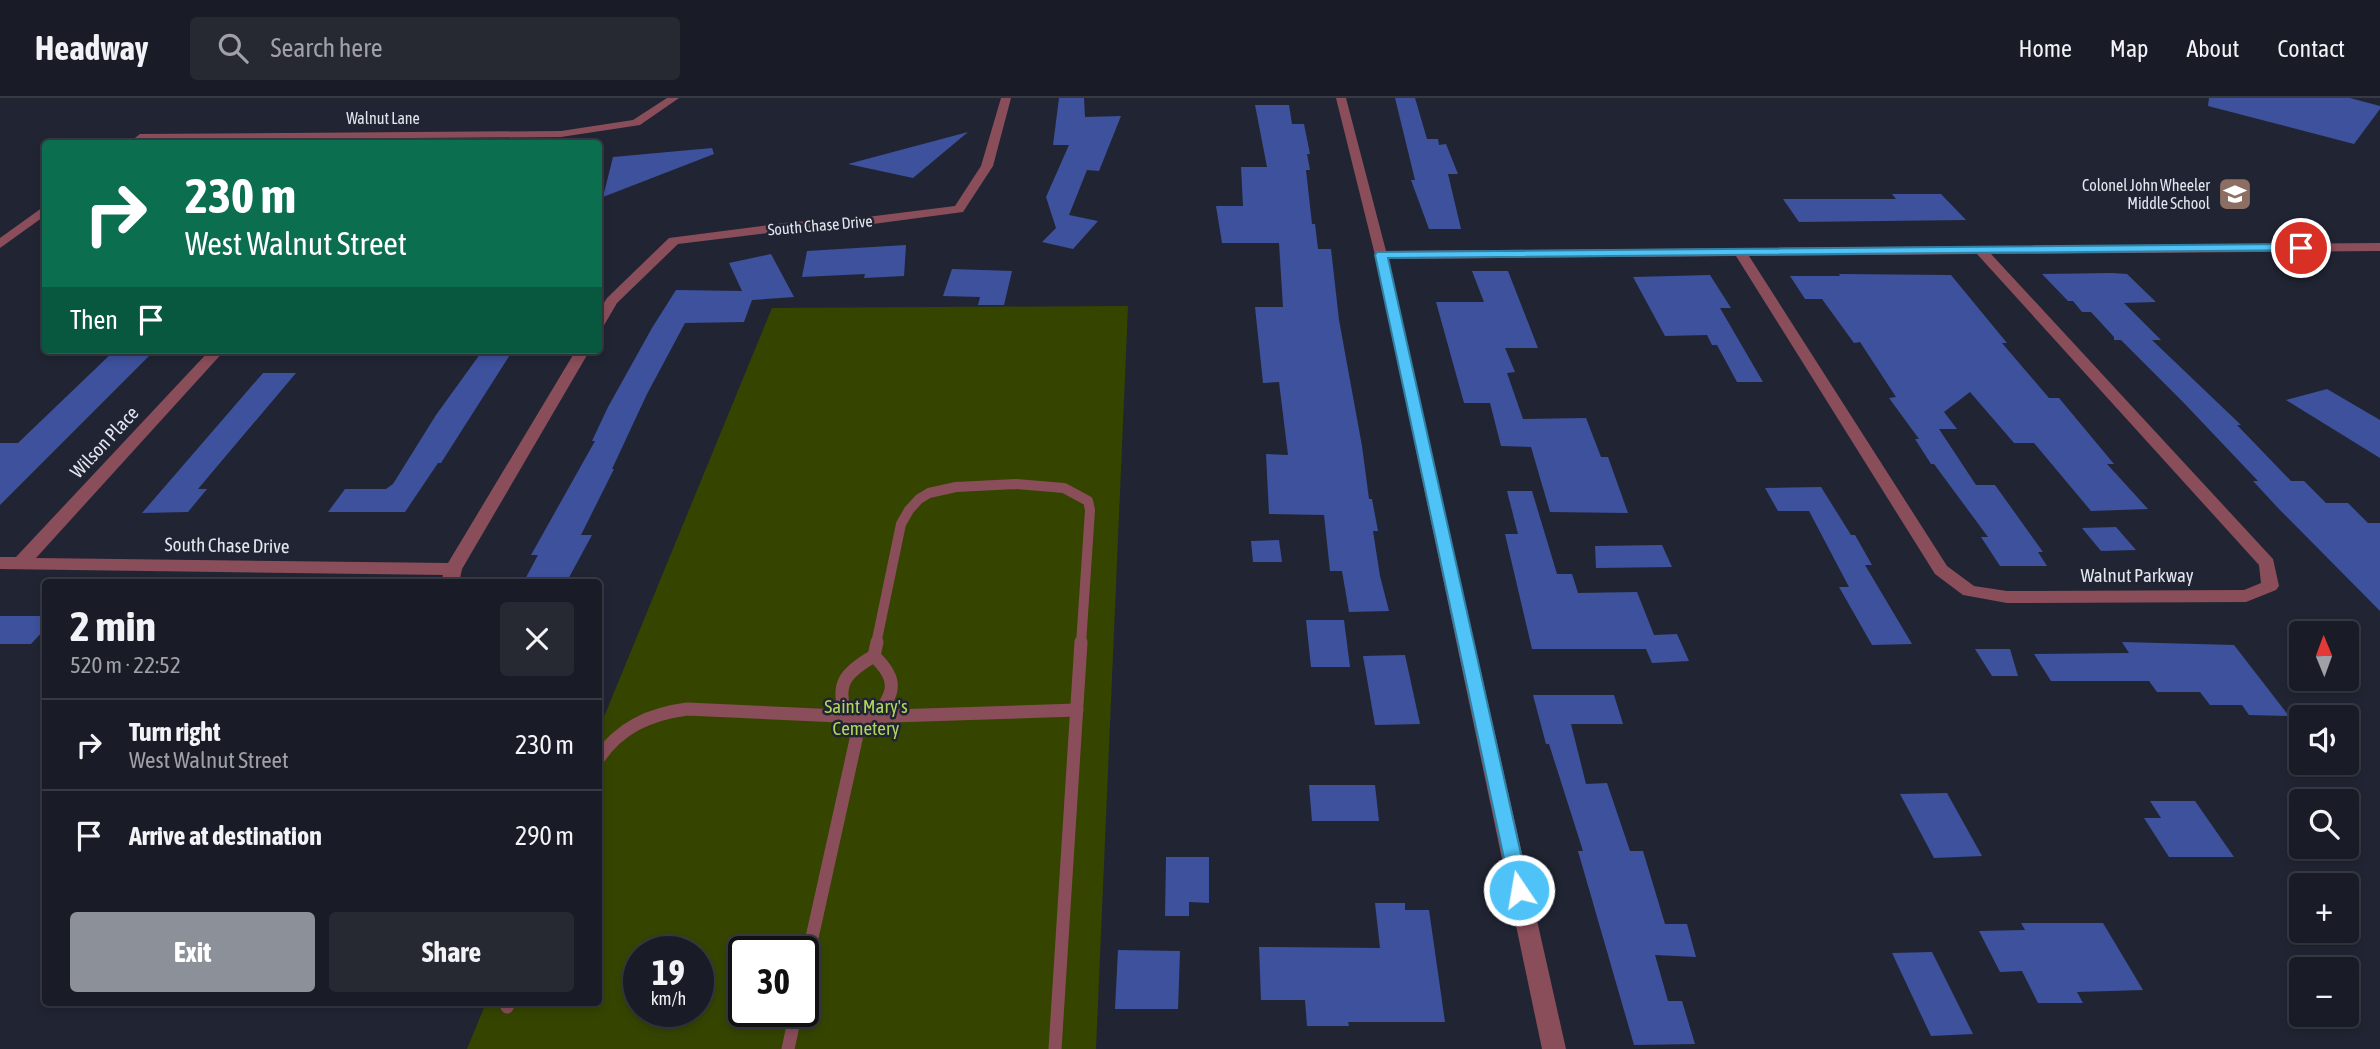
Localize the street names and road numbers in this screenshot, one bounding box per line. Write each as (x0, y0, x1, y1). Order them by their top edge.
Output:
street label: Walnut Lane (346, 109, 420, 127)
street label: South Chase Drive (767, 211, 873, 239)
street label: Wilson Place (65, 402, 143, 482)
street label: South Chase Drive (164, 533, 290, 557)
street label: Walnut Parkway (2080, 564, 2194, 586)

